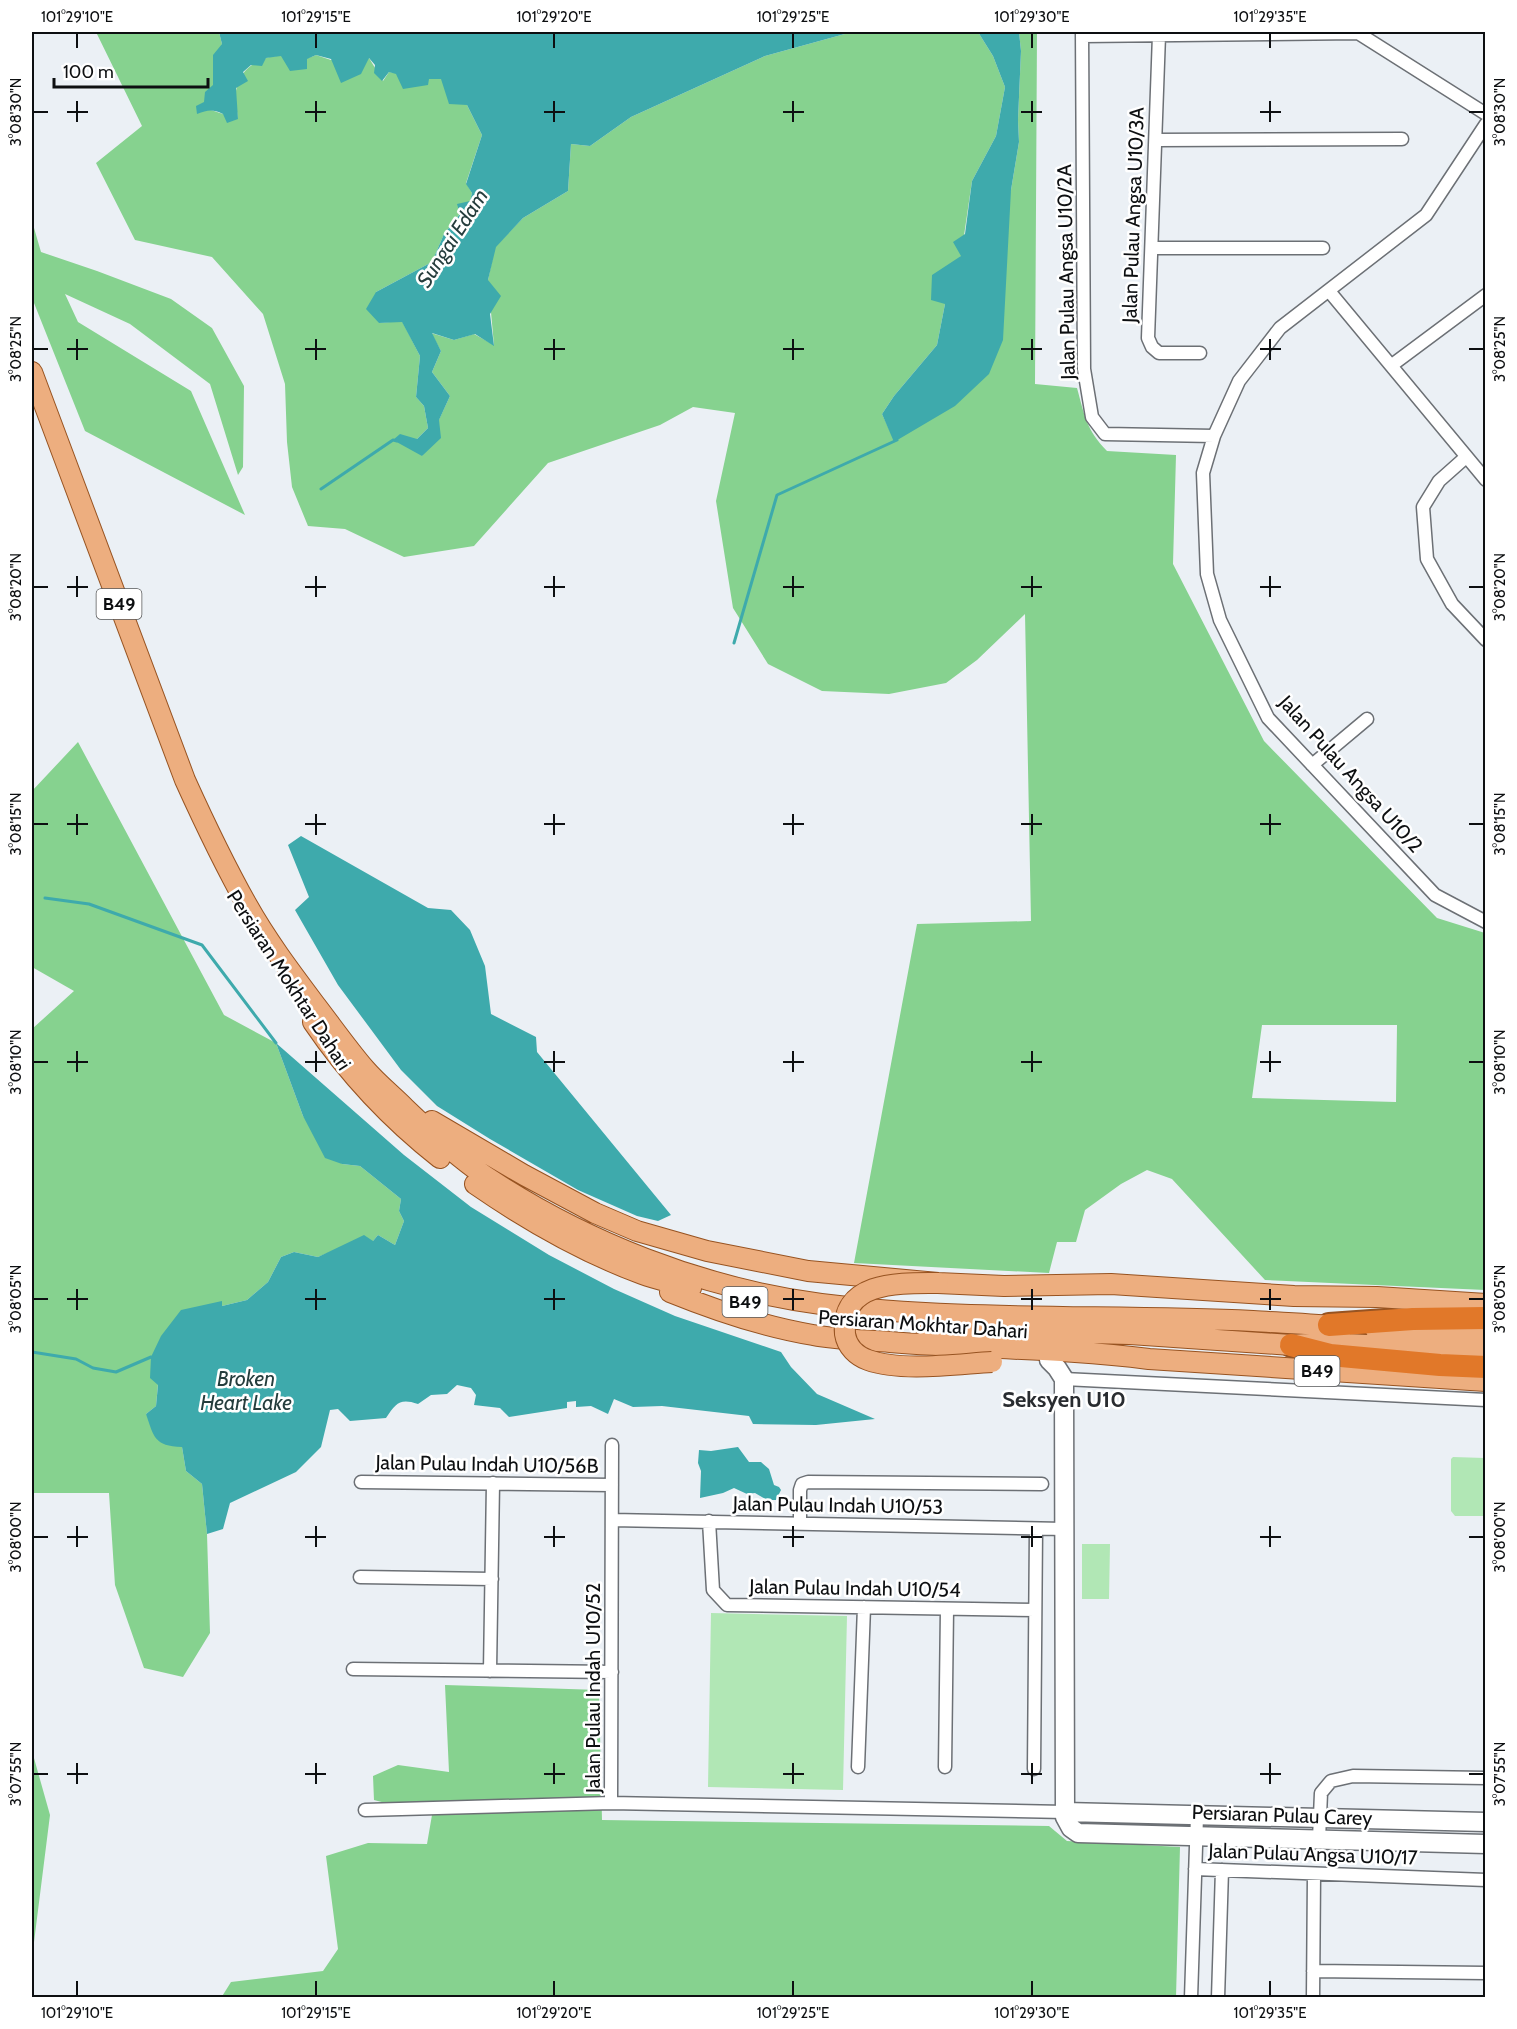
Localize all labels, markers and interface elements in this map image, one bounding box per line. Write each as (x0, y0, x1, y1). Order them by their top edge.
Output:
text: 101°29'10"E (41, 8, 113, 26)
text: 101°29'15"E (281, 8, 351, 26)
text: 101°29'20"E (516, 8, 592, 26)
text: 101°29'25"E (757, 8, 829, 26)
text: 101°29'30"E (994, 8, 1070, 26)
text: 101°29'35"E (1234, 8, 1306, 26)
scale bar (54, 51, 208, 89)
text: 100 m (63, 61, 114, 83)
text: 3°08'30"N (7, 78, 25, 146)
text: 3°08'30"N (1491, 78, 1509, 146)
street label: Jalan Pulau Angsa U10/3A (1117, 106, 1149, 324)
street label: Jalan Pulau Angsa U10/2A (1052, 163, 1080, 381)
water label: Sungai Edam (411, 184, 493, 292)
text: 3°08'25"N (7, 316, 25, 382)
text: 3°08'25"N (1491, 316, 1509, 382)
text: 3°08'20"N (7, 553, 25, 621)
text: 3°08'20"N (1491, 553, 1509, 621)
road number: B49 (96, 589, 142, 619)
street label: Jalan Pulau Angsa U10/2 (1273, 690, 1428, 857)
text: 3°08'15"N (7, 792, 25, 856)
text: 3°08'15"N (1491, 792, 1509, 856)
street label: Persiaran Mokhtar Dahari (222, 885, 356, 1075)
text: 3°08'10"N (7, 1029, 25, 1095)
text: 3°08'10"N (1491, 1029, 1509, 1095)
text: 3°08'05"N (7, 1265, 25, 1333)
text: 3°08'05"N (1491, 1265, 1509, 1333)
road number: B49 (722, 1287, 768, 1317)
street label: Persiaran Mokhtar Dahari (817, 1305, 1029, 1343)
road number: B49 (1294, 1356, 1340, 1386)
water label: Broken Heart Lake (200, 1366, 292, 1415)
district label: Seksyen U10 (1002, 1386, 1126, 1413)
street label: Jalan Pulau Indah U10/56B (374, 1450, 599, 1478)
street label: Jalan Pulau Indah U10/53 (732, 1491, 943, 1519)
text: 3°08'00"N (7, 1502, 25, 1572)
text: 3°08'00"N (1491, 1502, 1509, 1572)
street label: Jalan Pulau Indah U10/54 (748, 1574, 961, 1602)
street label: Jalan Pulau Indah U10/52 (581, 1583, 605, 1794)
text: 3°07'55"N (7, 1742, 25, 1806)
text: 3°07'55"N (1491, 1742, 1509, 1806)
street label: Persiaran Pulau Carey (1191, 1800, 1373, 1830)
street label: Jalan Pulau Angsa U10/17 (1207, 1838, 1418, 1870)
text: 101°29'10"E (41, 2004, 113, 2022)
text: 101°29'15"E (281, 2004, 351, 2022)
text: 101°29'20"E (516, 2004, 592, 2022)
text: 101°29'25"E (757, 2004, 829, 2022)
text: 101°29'30"E (994, 2004, 1070, 2022)
text: 101°29'35"E (1234, 2004, 1306, 2022)

